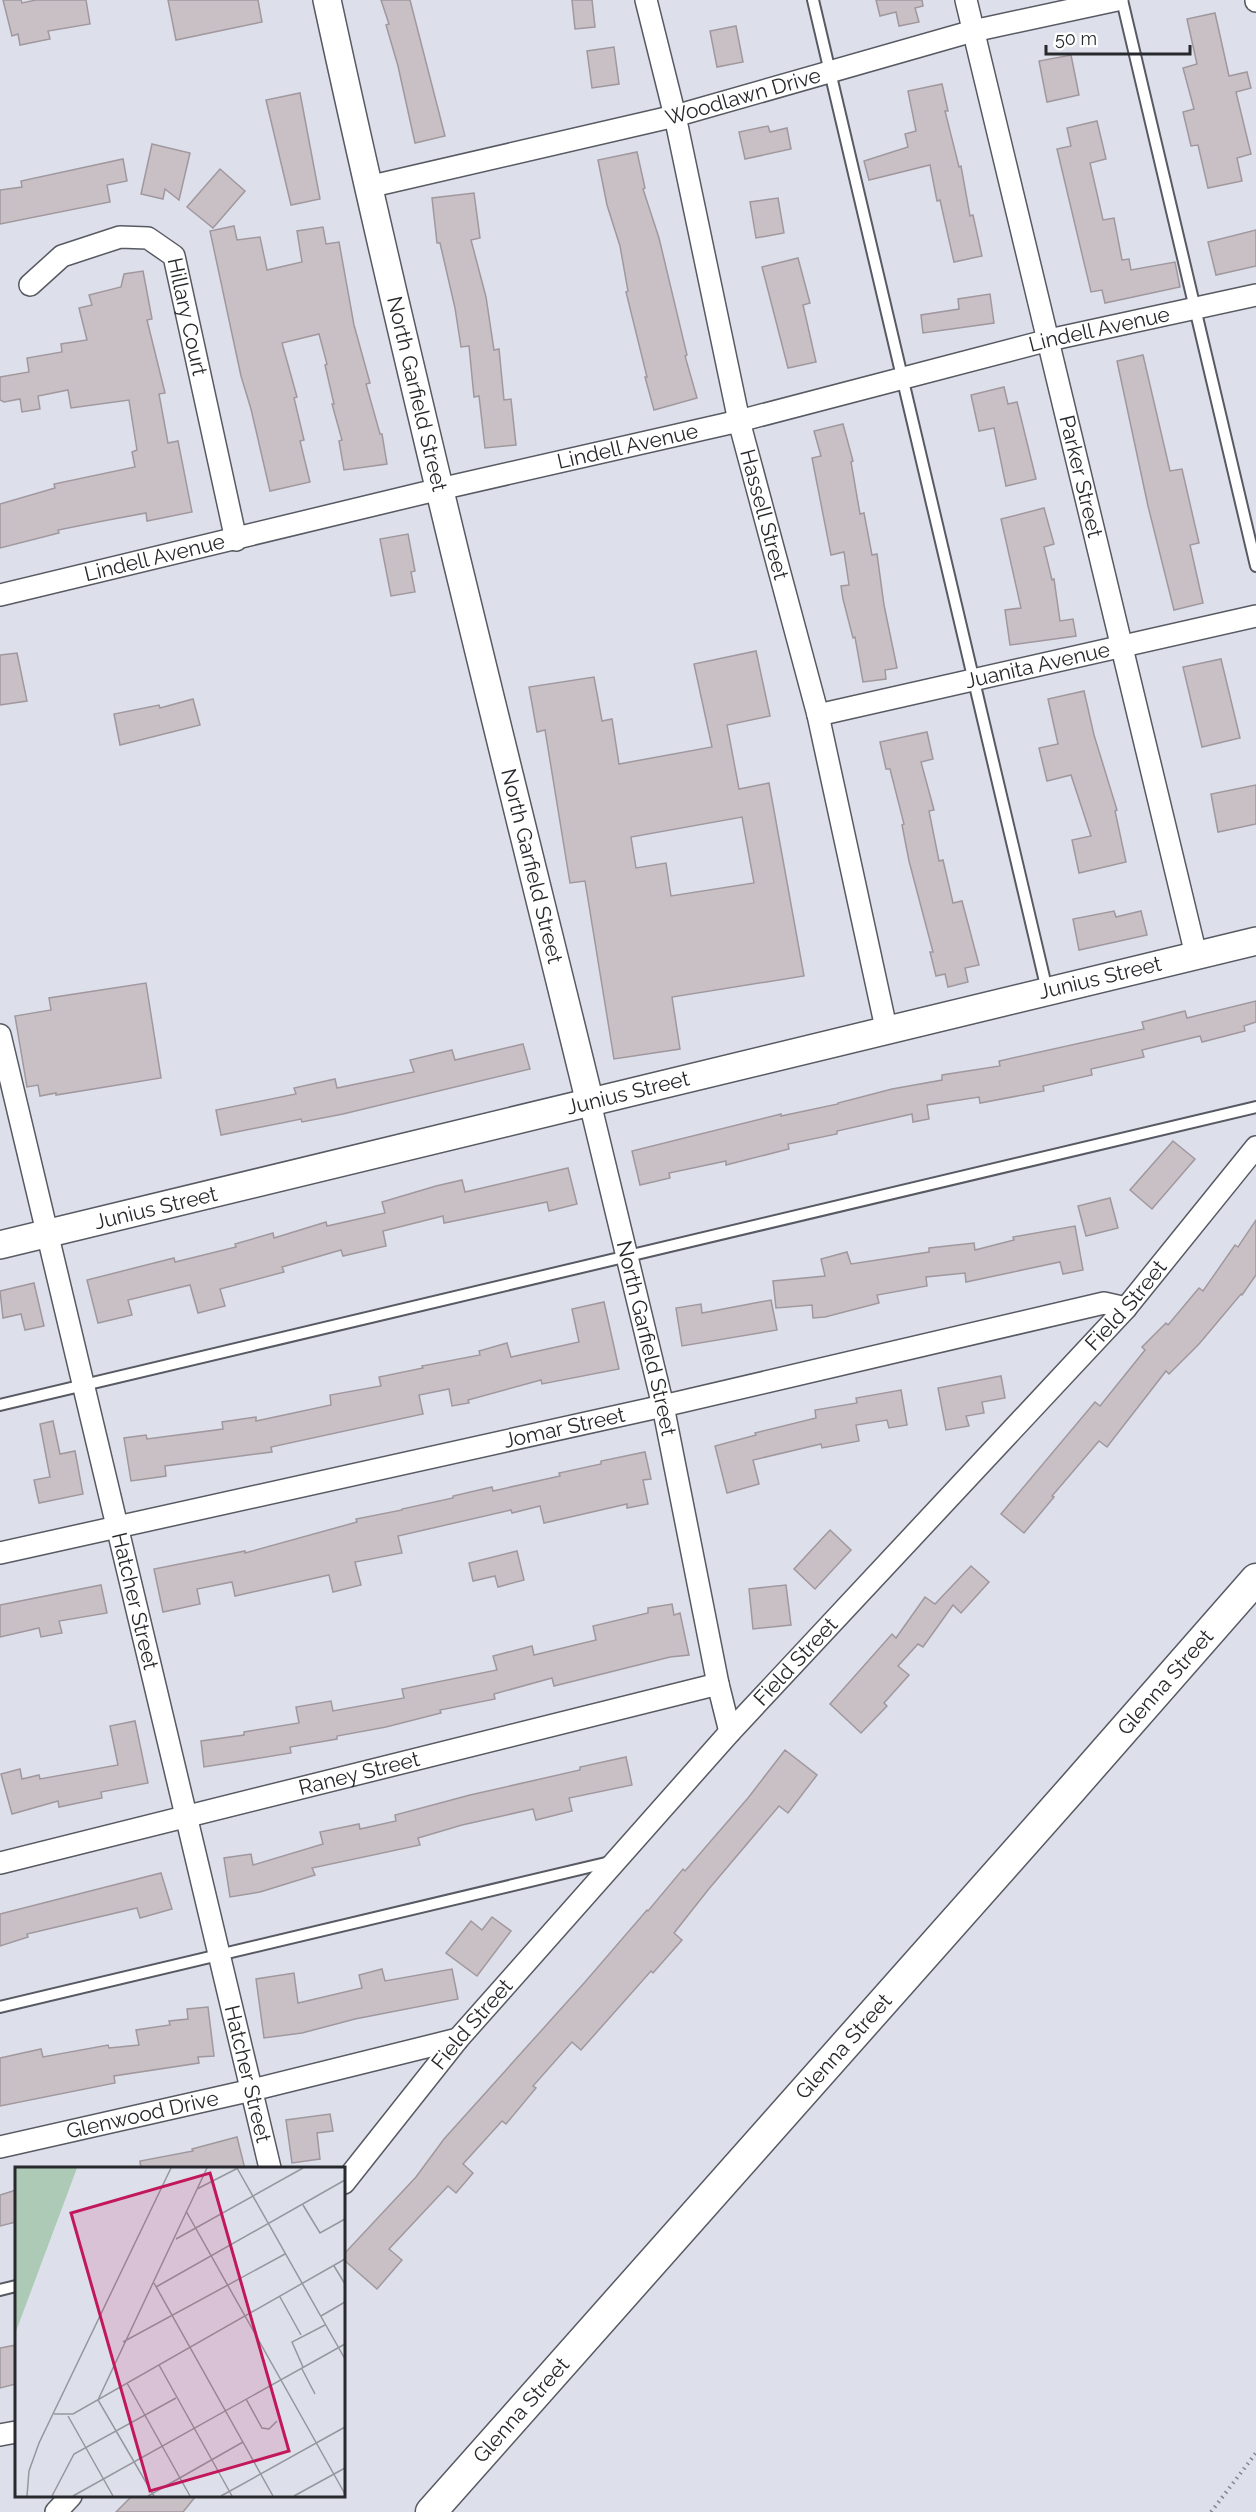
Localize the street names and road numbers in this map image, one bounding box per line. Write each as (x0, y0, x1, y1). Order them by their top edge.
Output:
street label: Woodlawn Drive (663, 62, 824, 130)
street label: Hillary Court (163, 255, 213, 378)
street label: North Garfield Street (382, 294, 453, 494)
street label: Lindell Avenue (1026, 301, 1172, 357)
street label: Parker Street (1054, 412, 1108, 540)
street label: Lindell Avenue (555, 418, 700, 474)
street label: Hassell Street (735, 446, 794, 582)
street label: Lindell Avenue (82, 528, 227, 586)
street label: Juanita Avenue (963, 636, 1112, 693)
street label: North Garfield Street (496, 766, 568, 966)
street label: Junius Street (1036, 951, 1164, 1004)
street label: Junius Street (564, 1065, 692, 1120)
street label: Junius Street (92, 1181, 220, 1234)
street label: North Garfield Street (612, 1238, 682, 1438)
street label: Field Street (1080, 1255, 1172, 1356)
street label: Jomar Street (501, 1402, 627, 1453)
street label: Hatcher Street (107, 1530, 164, 1672)
street label: Field Street (748, 1612, 843, 1711)
street label: Glenna Street (1112, 1624, 1218, 1740)
street label: Raney Street (296, 1746, 422, 1800)
street label: Field Street (426, 1973, 518, 2074)
street label: Glenna Street (790, 1988, 897, 2104)
street label: Hatcher Street (220, 2003, 276, 2145)
street label: Glenwood Drive (64, 2085, 221, 2144)
street label: Glenna Street (467, 2352, 574, 2468)

